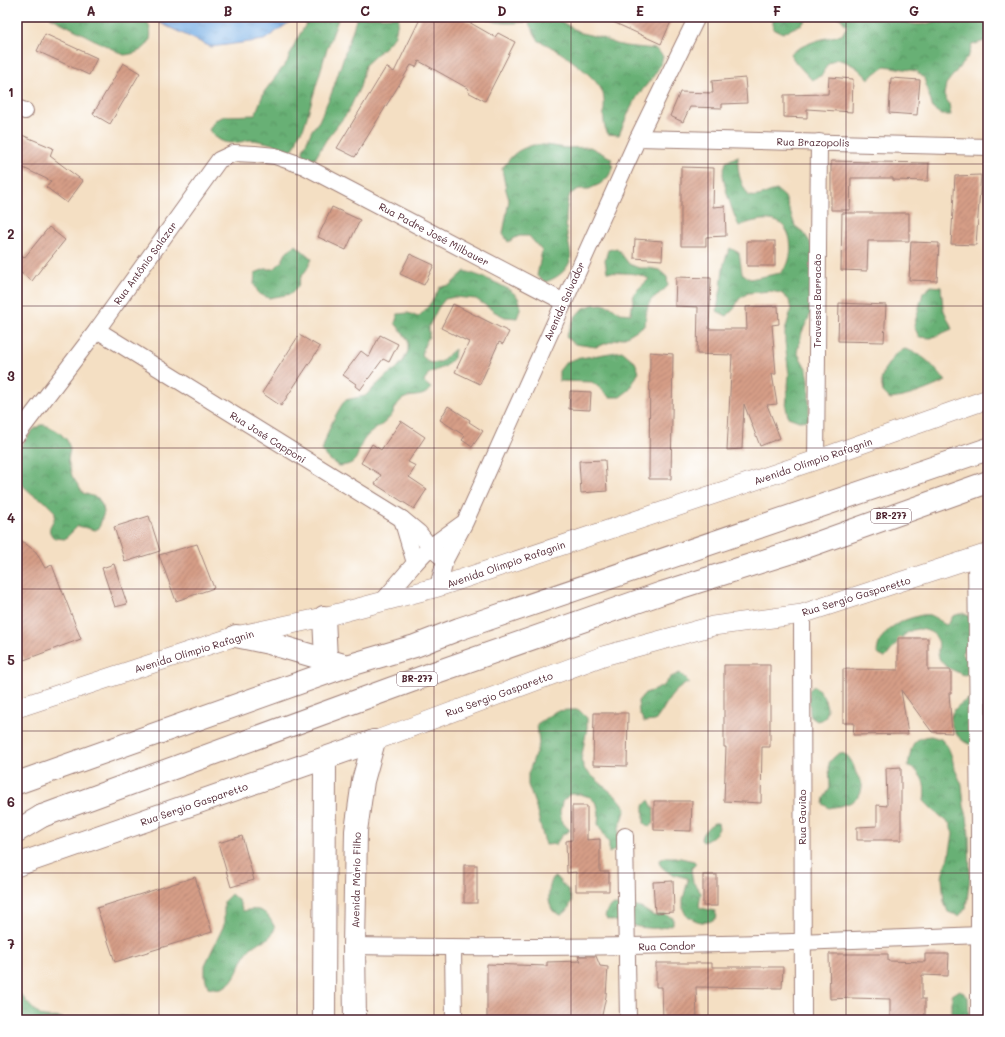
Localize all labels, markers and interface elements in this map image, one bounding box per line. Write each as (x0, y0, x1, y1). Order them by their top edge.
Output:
text: A (86, 2, 96, 19)
text: B (224, 2, 233, 19)
text: C (360, 2, 370, 19)
text: D (497, 2, 507, 19)
text: E (636, 2, 644, 19)
text: F (773, 2, 781, 19)
text: G (909, 2, 919, 19)
text: 1 (8, 83, 14, 100)
street label: Rua Brazopolis (776, 134, 850, 150)
street label: Rua Padre José Milbauer (376, 199, 492, 269)
street label: Rua Antônio Salazar (110, 219, 180, 307)
text: 2 (7, 225, 15, 242)
street label: Travessa Barracão (810, 254, 824, 348)
street label: Avenida Salvador (540, 259, 588, 343)
text: 3 (7, 367, 15, 384)
street label: Rua José Capponi (227, 408, 309, 466)
street label: Avenida Olímpio Rafagnin (752, 434, 874, 488)
text: 4 (7, 509, 15, 526)
road number: BR-277 (871, 509, 911, 523)
street label: Avenida Olímpio Rafagnin (445, 537, 567, 591)
street label: Rua Sergio Gasparetto (800, 573, 912, 619)
street label: Avenida Olímpio Rafagnin (132, 626, 256, 676)
text: 5 (7, 651, 15, 668)
street label: Rua Sergio Gasparetto (444, 668, 555, 720)
road number: BR-277 (397, 672, 437, 686)
street label: Rua Sergio Gasparetto (138, 779, 250, 829)
street label: Rua Gavião (795, 789, 809, 845)
text: 6 (7, 793, 15, 810)
street label: Avenida Mário Filho (348, 832, 364, 928)
text: 7 (7, 935, 15, 952)
street label: Rua Condor (638, 939, 696, 953)

